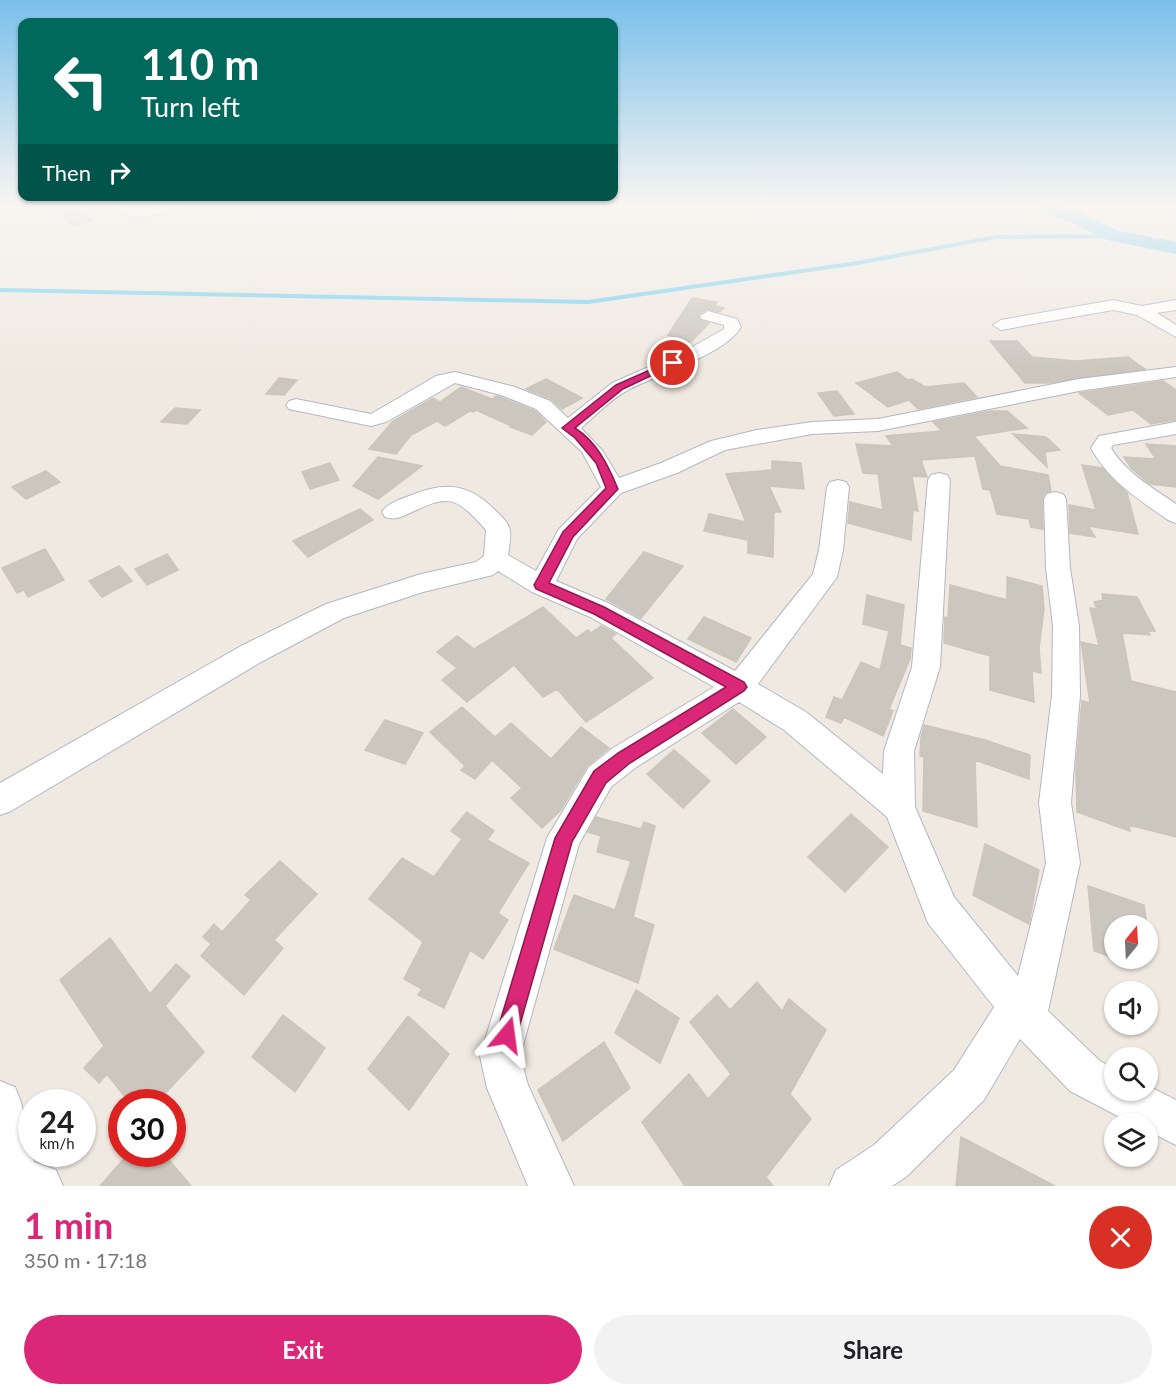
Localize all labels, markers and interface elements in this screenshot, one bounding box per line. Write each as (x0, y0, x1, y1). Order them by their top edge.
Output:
text: 110 m (141, 39, 259, 89)
icon: left (42, 42, 120, 120)
text: Turn left (141, 90, 240, 123)
icon: right (103, 156, 136, 189)
text: Then (42, 159, 91, 186)
pin (647, 337, 698, 388)
icon: arrive (656, 346, 689, 379)
north arrow (1104, 915, 1158, 969)
map controls (1104, 915, 1158, 1167)
button: sound (1104, 981, 1158, 1035)
position arrow (475, 1003, 539, 1067)
button: search (1104, 1047, 1158, 1101)
speed limit sign: 30 (108, 1089, 186, 1167)
text: 24 (40, 1103, 74, 1139)
button: layers (1104, 1113, 1158, 1167)
text: km/h (39, 1134, 75, 1152)
text: 1 min (24, 1203, 113, 1247)
button: close (1089, 1206, 1152, 1269)
text: 350 m · 17:18 (24, 1248, 147, 1272)
button: Exit (24, 1315, 582, 1384)
button: Share (594, 1315, 1152, 1384)

